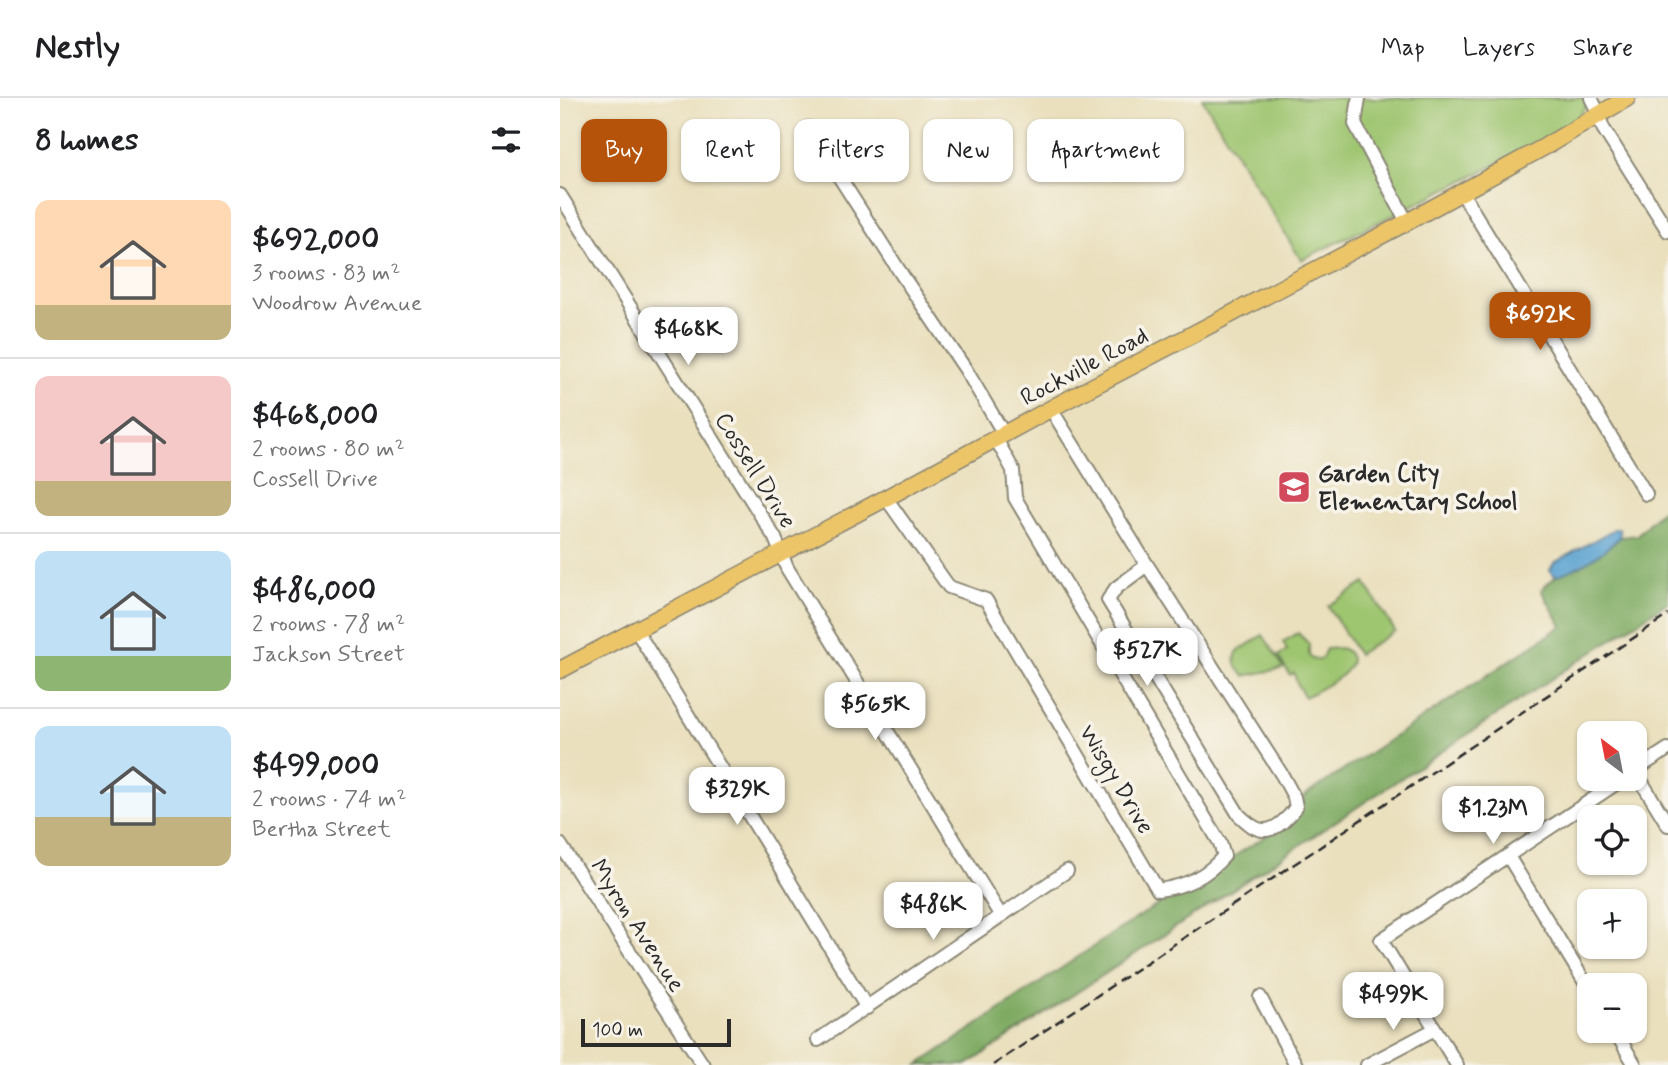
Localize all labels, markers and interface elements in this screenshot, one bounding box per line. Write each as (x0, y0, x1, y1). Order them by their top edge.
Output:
text: Nestly (35, 26, 120, 70)
text: Map (1381, 33, 1425, 64)
text: Layers (1463, 33, 1535, 64)
text: Share (1573, 33, 1633, 64)
chip: Buy (581, 119, 667, 182)
chip: Rent (681, 119, 780, 182)
chip: Filters (794, 119, 909, 182)
chip: New (923, 119, 1013, 182)
chip: Apartment (1027, 119, 1184, 182)
text: 8 homes (35, 121, 138, 160)
icon: filters (487, 121, 525, 159)
text: $692,000 (252, 220, 379, 259)
icon: home (91, 228, 175, 312)
text: 3 rooms · 83 m² (252, 259, 400, 289)
text: Woodrow Avenue (252, 289, 422, 319)
pin: $692K (1491, 292, 1589, 352)
text: $692K (1506, 300, 1574, 330)
pin: $468K (639, 308, 737, 367)
text: $468K (654, 315, 722, 345)
street label: Rockville Road (1015, 321, 1154, 414)
text: $468,000 (252, 396, 378, 435)
icon: home (91, 404, 175, 488)
street label: Cossell Drive (707, 407, 803, 535)
text: 2 rooms · 80 m² (252, 435, 405, 465)
place label: Garden City Elementary School (1318, 459, 1518, 518)
text: Cossell Drive (252, 465, 378, 495)
school or university icon: Garden City Elementary School (1275, 468, 1313, 506)
text: $486,000 (252, 571, 376, 610)
icon: home (91, 579, 175, 663)
text: 2 rooms · 78 m² (252, 610, 405, 640)
pin: $527K (1098, 628, 1196, 688)
text: $527K (1113, 636, 1181, 666)
text: Jackson Street (252, 640, 405, 670)
pin: $565K (826, 682, 924, 742)
text: $565K (840, 690, 910, 720)
street label: Wisgy Drive (1069, 719, 1160, 841)
north arrow (1577, 721, 1647, 791)
map controls (1577, 721, 1647, 1043)
text: $499,000 (252, 746, 379, 785)
icon: home (91, 754, 175, 838)
pin: $329K (688, 768, 786, 827)
text: $329K (705, 775, 769, 805)
text: 2 rooms · 74 m² (252, 785, 407, 815)
pin: $1.23M (1436, 786, 1550, 846)
text: $1.23M (1458, 794, 1528, 824)
button: locate (1577, 805, 1647, 875)
text: Bertha Street (252, 815, 391, 845)
street label: Myron Avenue (582, 853, 691, 998)
pin: $486K (884, 882, 982, 942)
button: + (1577, 889, 1647, 959)
text: $486K (900, 890, 966, 920)
pin: $499K (1344, 972, 1442, 1032)
button: − (1577, 973, 1647, 1043)
text: $499K (1359, 980, 1427, 1010)
scale bar (581, 1016, 732, 1048)
text: 100 m (592, 1018, 643, 1043)

